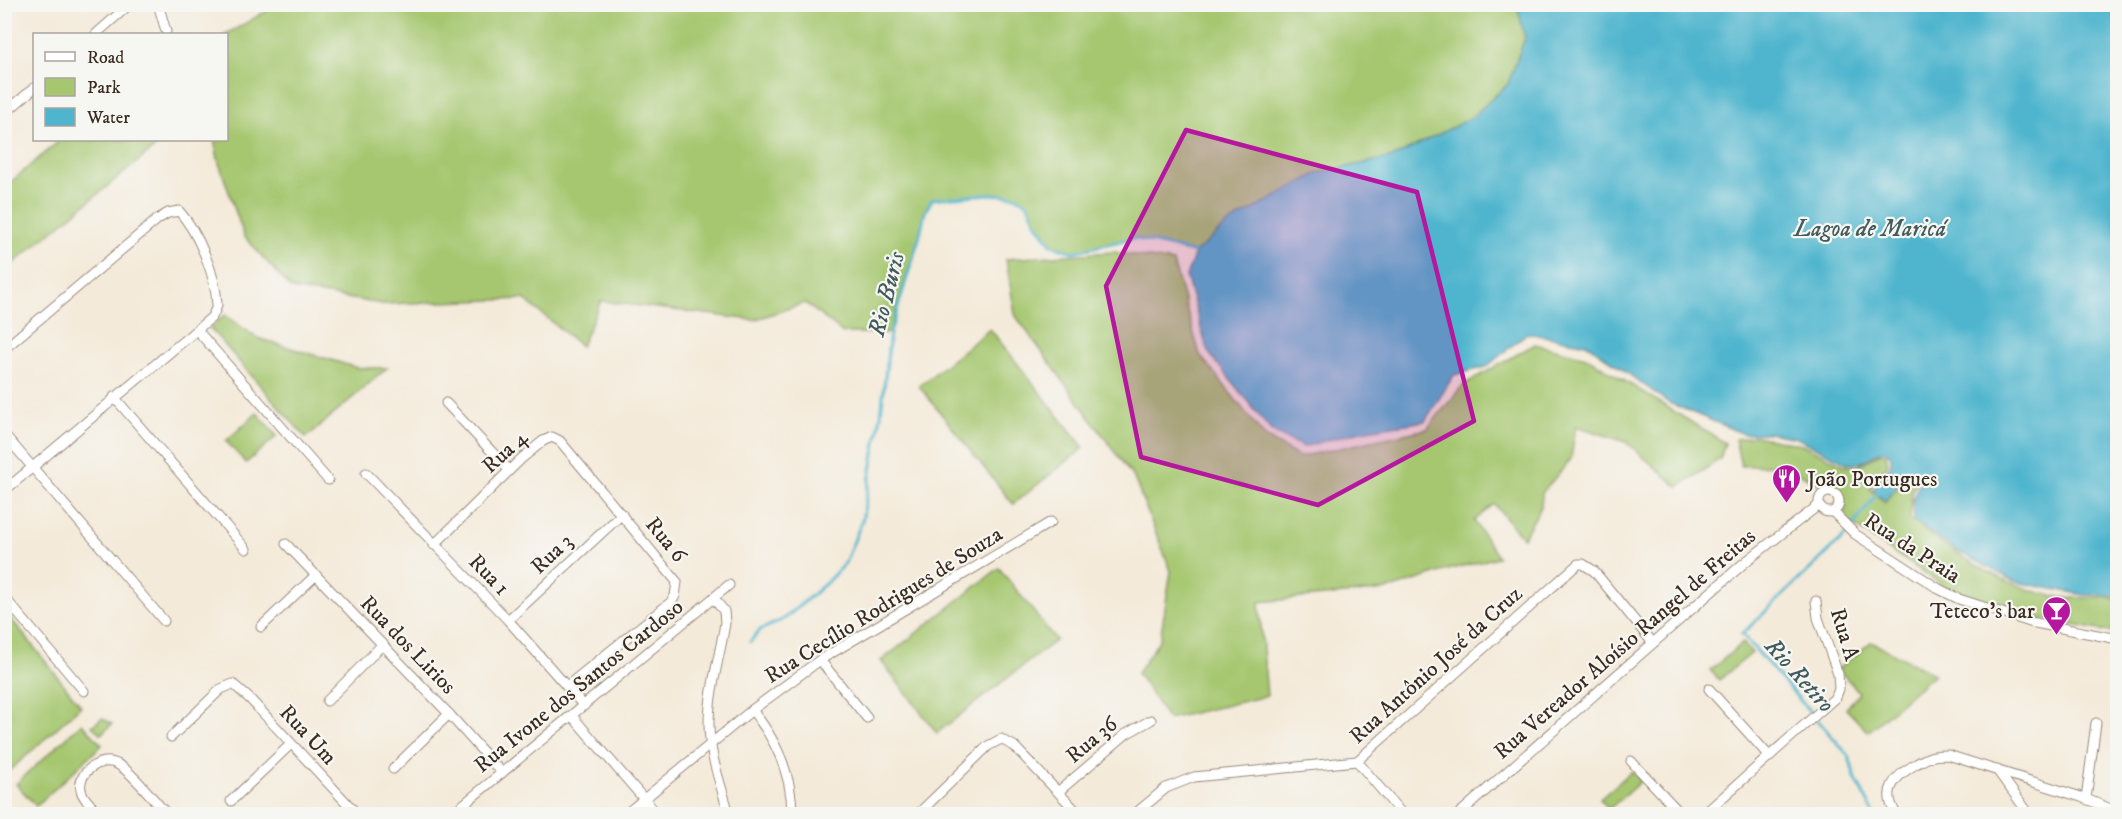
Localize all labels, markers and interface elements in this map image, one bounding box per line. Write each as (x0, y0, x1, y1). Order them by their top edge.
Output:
legend (33, 33, 228, 141)
text: Road (87, 47, 124, 69)
text: Park (87, 77, 121, 99)
text: Water (86, 107, 130, 129)
water label: Lagoa de Maricá (1792, 214, 1949, 244)
water label: Rio Buris (862, 248, 912, 341)
street label: Rua 4 (477, 424, 534, 480)
restaurant icon: João Portugues (1770, 462, 1802, 504)
place label: João Portugues (1805, 466, 1937, 493)
street label: Rua da Praia (1859, 507, 1966, 590)
street label: Rua 6 (639, 512, 693, 569)
street label: Rua Cecílio Rodrigues de Souza (760, 521, 1008, 690)
street label: Rua Vereador Aloísio Rangel de Freitas (1489, 523, 1761, 765)
street label: Rua 3 (525, 528, 579, 580)
street label: Rua 1 (463, 549, 515, 601)
street label: Rua Antônio José da Cruz (1344, 580, 1528, 750)
street label: Rua dos Lirios (354, 590, 462, 700)
street label: Rua Ivone dos Santos Cardoso (469, 594, 689, 779)
bar icon: Teteco's bar (2040, 594, 2072, 636)
place label: Teteco's bar (1930, 598, 2036, 625)
street label: Rua A (1824, 605, 1866, 665)
water label: Rio Retiro (1757, 631, 1841, 719)
street label: Rua Um (273, 699, 342, 771)
street label: Rua 36 (1061, 710, 1124, 769)

